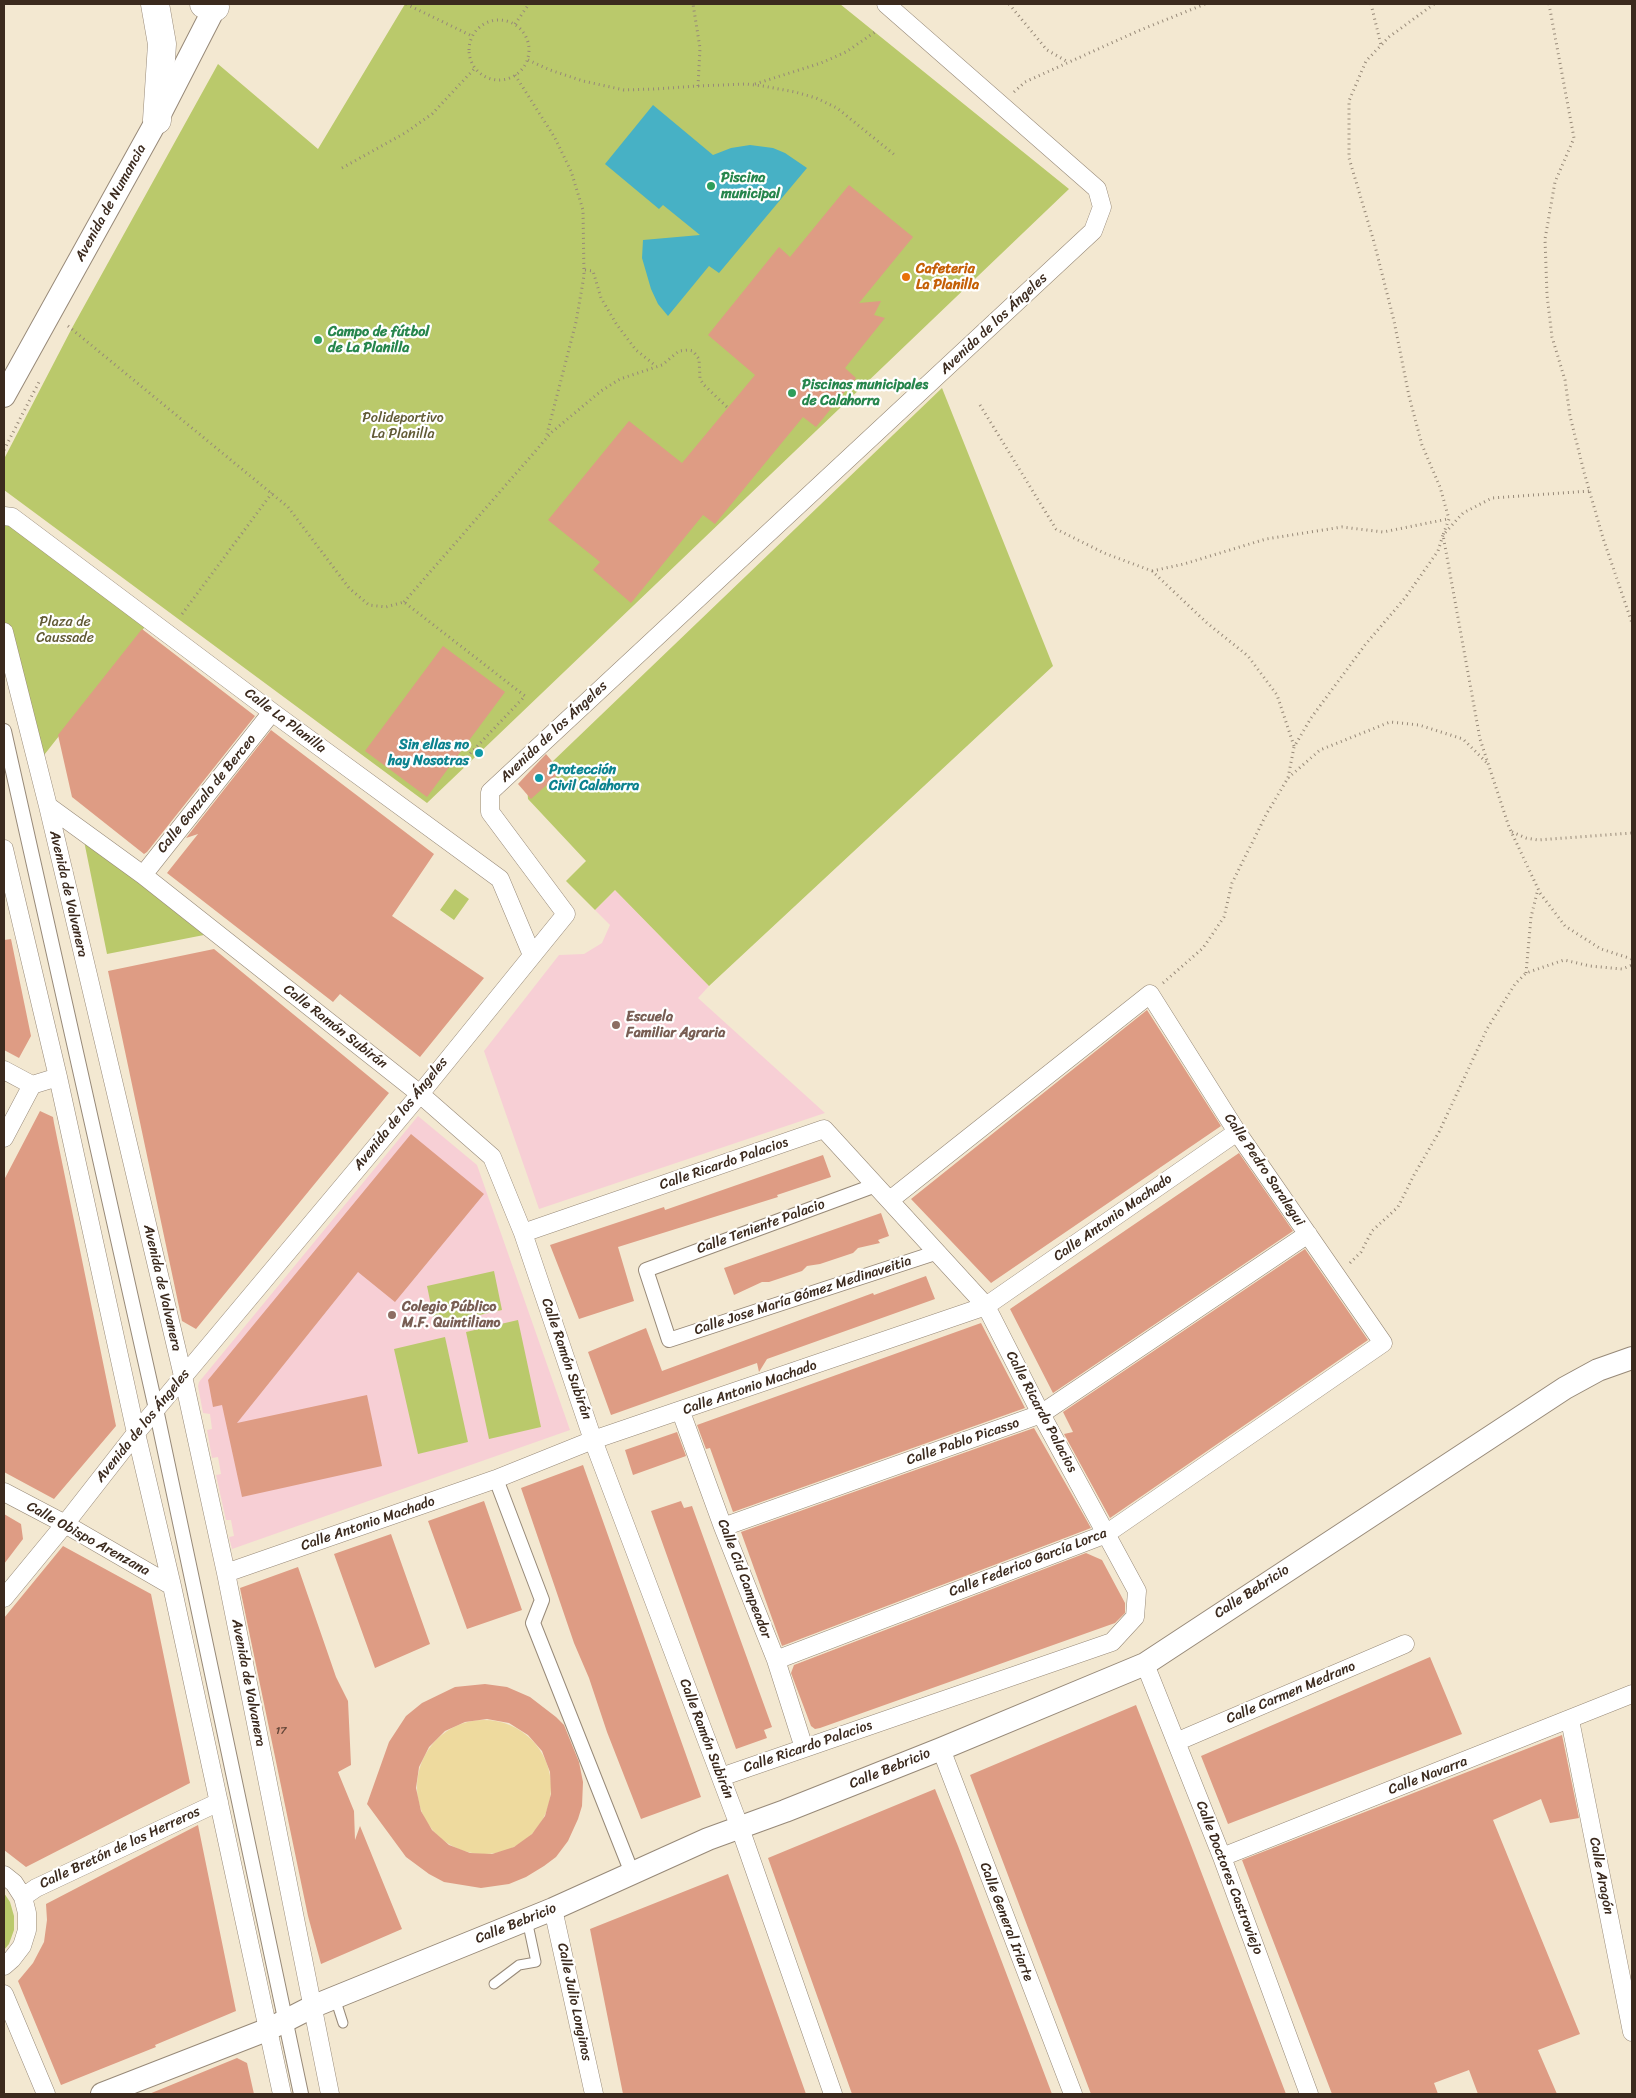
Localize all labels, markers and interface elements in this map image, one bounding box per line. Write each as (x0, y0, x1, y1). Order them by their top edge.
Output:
street label: Avenida de Numancia (72, 142, 150, 264)
place label: Piscina municipal (721, 170, 780, 202)
marker: Piscina municipal (705, 180, 717, 192)
place label: Cafeteria La Planilla (916, 261, 979, 294)
street label: Avenida de los Ángeles (937, 270, 1051, 378)
marker: Cafeteria La Planilla (900, 271, 912, 283)
place label: Campo de fútbol de La Planilla (328, 324, 429, 357)
marker: Campo de fútbol de La Planilla (312, 334, 324, 346)
place label: Piscinas municipales de Calahorra (802, 377, 928, 410)
marker: Piscinas municipales de Calahorra (786, 387, 798, 399)
park label: Polideportivo La Planilla (362, 410, 444, 442)
park label: Plaza de Caussade (36, 614, 94, 646)
street label: Avenida de los Ángeles (497, 678, 611, 786)
street label: Calle La Planilla (241, 685, 329, 757)
street label: Calle Gonzalo de Berceo (154, 731, 260, 857)
place label: Sin ellas no hay Nosotras (388, 737, 469, 770)
marker: Sin ellas no hay Nosotras (473, 747, 485, 759)
place label: Protección Civil Calahorra (549, 762, 639, 794)
marker: Protección Civil Calahorra (533, 772, 545, 784)
street label: Avenida de Valvanera (45, 829, 91, 959)
street label: Calle Ramón Subirán (280, 981, 390, 1073)
place label: Escuela Familiar Agraria (626, 1009, 725, 1042)
marker: Escuela Familiar Agraria (610, 1019, 622, 1031)
street label: Avenida de los Ángeles (350, 1054, 452, 1174)
street label: Calle Pedro Saralegui (1220, 1111, 1308, 1229)
street label: Calle Ricardo Palacios (657, 1134, 791, 1194)
street label: Calle Antonio Machado (1051, 1171, 1175, 1265)
street label: Calle Teniente Palacio (695, 1196, 827, 1258)
street label: Avenida de Valvanera (139, 1223, 185, 1353)
street label: Calle Jose María Gómez Medinaveitia (692, 1253, 914, 1339)
street label: Calle Ramón Subirán (537, 1296, 595, 1422)
place label: Colegio Público M.F. Quintiliano (402, 1299, 500, 1331)
marker: Colegio Público M.F. Quintiliano (386, 1309, 398, 1321)
street label: Calle Ricardo Palacios (1002, 1349, 1080, 1475)
street label: Calle Antonio Machado (681, 1357, 819, 1419)
street label: Avenida de los Ángeles (92, 1366, 194, 1486)
street label: Calle Pablo Picasso (904, 1415, 1022, 1469)
street label: Calle Antonio Machado (299, 1493, 437, 1555)
street label: Calle Obispo Arenzana (24, 1498, 152, 1580)
street label: Calle Cid Campeador (713, 1517, 775, 1641)
street label: Calle Federico García Lorca (947, 1525, 1109, 1601)
street label: Calle Bebricio (1211, 1562, 1293, 1622)
street label: Avenida de Valvanera (227, 1618, 269, 1748)
street label: Calle Carmen Medrano (1224, 1658, 1358, 1728)
street label: Calle Ramón Subirán (675, 1677, 737, 1801)
street label: Calle Ricardo Palacios (741, 1717, 875, 1777)
house number: 17 (276, 1724, 286, 1738)
street label: Calle Bebricio (847, 1745, 933, 1793)
street label: Calle Navarra (1386, 1753, 1470, 1799)
street label: Calle Doctores Castroviejo (1192, 1799, 1266, 1957)
street label: Calle Bretón de los Herreros (37, 1803, 203, 1893)
street label: Calle Aragón (1585, 1836, 1617, 1916)
street label: Calle General Iriarte (976, 1860, 1036, 1984)
street label: Calle Bebricio (473, 1900, 559, 1948)
street label: Calle Julio Longinos (553, 1942, 595, 2062)

